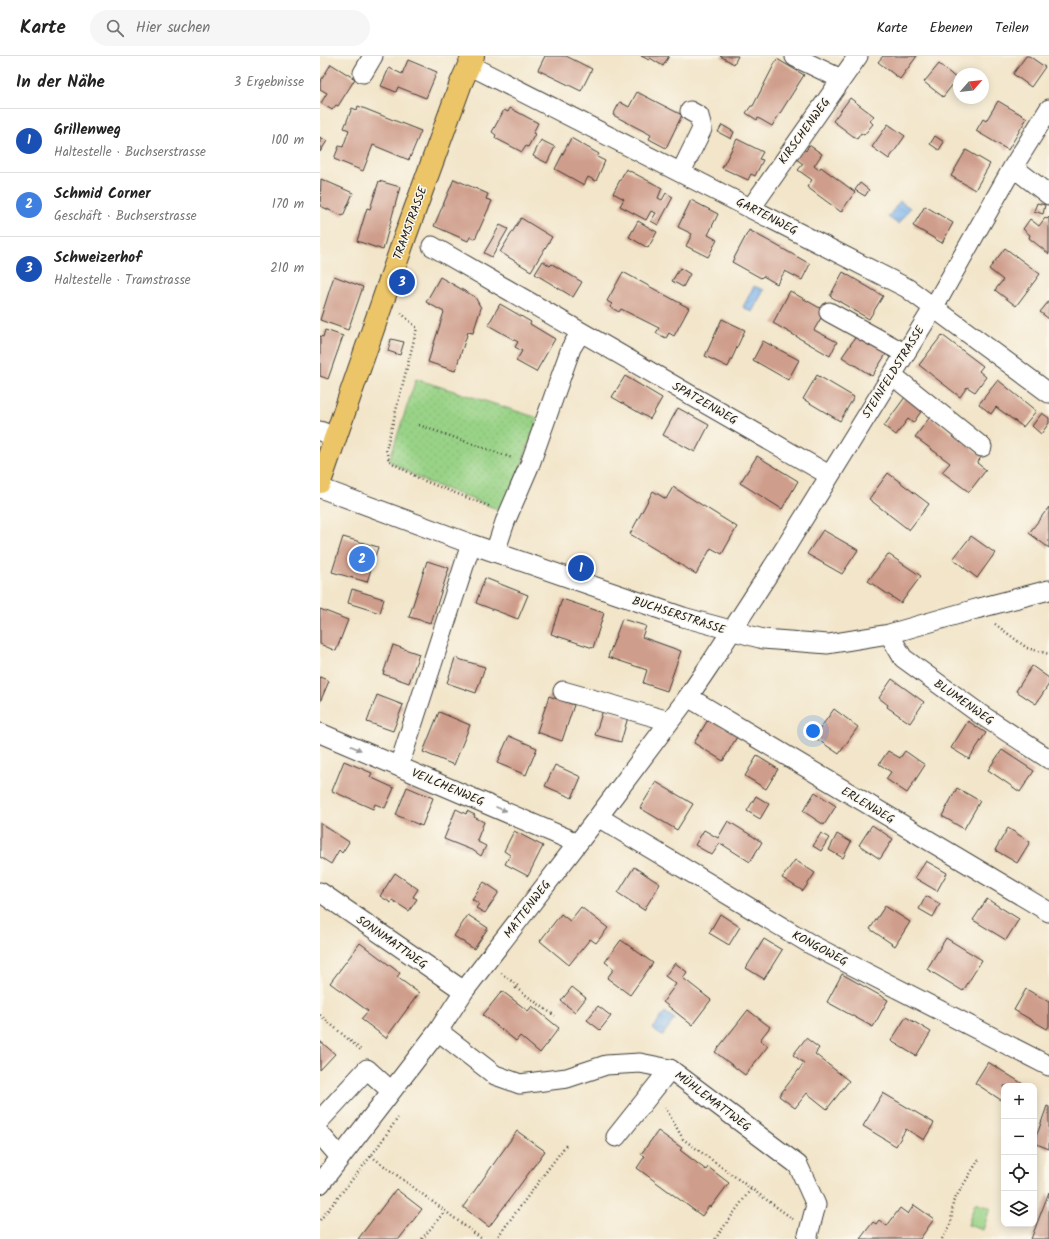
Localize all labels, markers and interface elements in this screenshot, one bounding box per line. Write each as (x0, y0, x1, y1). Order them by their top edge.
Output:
search box (90, 10, 370, 46)
text: Karte (20, 13, 66, 43)
text: Hier suchen (136, 16, 210, 40)
icon: search (104, 17, 126, 39)
text: Karte (876, 17, 908, 39)
text: Ebenen (930, 17, 973, 39)
text: Teilen (995, 17, 1029, 39)
north arrow (953, 68, 989, 104)
text: In der Nähe (16, 69, 105, 96)
text: 3 Ergebnisse (234, 72, 304, 93)
street label: KIRSCHENWEG (774, 94, 835, 169)
text: Grillenweg (54, 118, 121, 142)
text: 1 (27, 130, 31, 151)
text: 100 m (271, 130, 304, 151)
text: Haltestelle · Buchserstrasse (54, 142, 206, 163)
text: Schmid Corner (54, 182, 151, 206)
street label: TRAMSTRASSE (388, 183, 433, 263)
street label: GARTENWEG (733, 193, 801, 240)
text: 2 (25, 194, 33, 215)
text: 170 m (272, 194, 304, 215)
text: Geschäft · Buchserstrasse (54, 206, 197, 227)
text: Schweizerhof (54, 246, 142, 270)
text: 3 (25, 258, 33, 279)
text: 210 m (270, 258, 304, 279)
pin: 3 (389, 267, 415, 297)
text: Haltestelle · Tramstrasse (54, 270, 191, 291)
street label: STEINFELDSTRASSE (857, 321, 930, 422)
street label: SPATZENWEG (668, 377, 741, 430)
pin: 2 (349, 544, 375, 574)
pin: 1 (568, 553, 594, 583)
street label: BUCHSERSTRASSE (630, 591, 729, 640)
street label: BLUMENWEG (930, 675, 998, 730)
your location (803, 721, 823, 741)
one-way arrow (350, 745, 361, 751)
street label: VEILCHENWEG (408, 764, 487, 811)
street label: ERLENWEG (837, 782, 898, 829)
one-way arrow (496, 806, 507, 812)
street label: MATTENWEG (499, 876, 556, 942)
street label: SONNMATTWEG (352, 911, 431, 974)
street label: KONGOWEG (788, 926, 851, 971)
street label: MÜHLEMATTWEG (670, 1066, 755, 1137)
map controls (1001, 1083, 1037, 1227)
button: + (1001, 1083, 1037, 1119)
button: − (1001, 1119, 1037, 1155)
button: locate (1001, 1155, 1037, 1191)
button: layers (1001, 1191, 1037, 1227)

